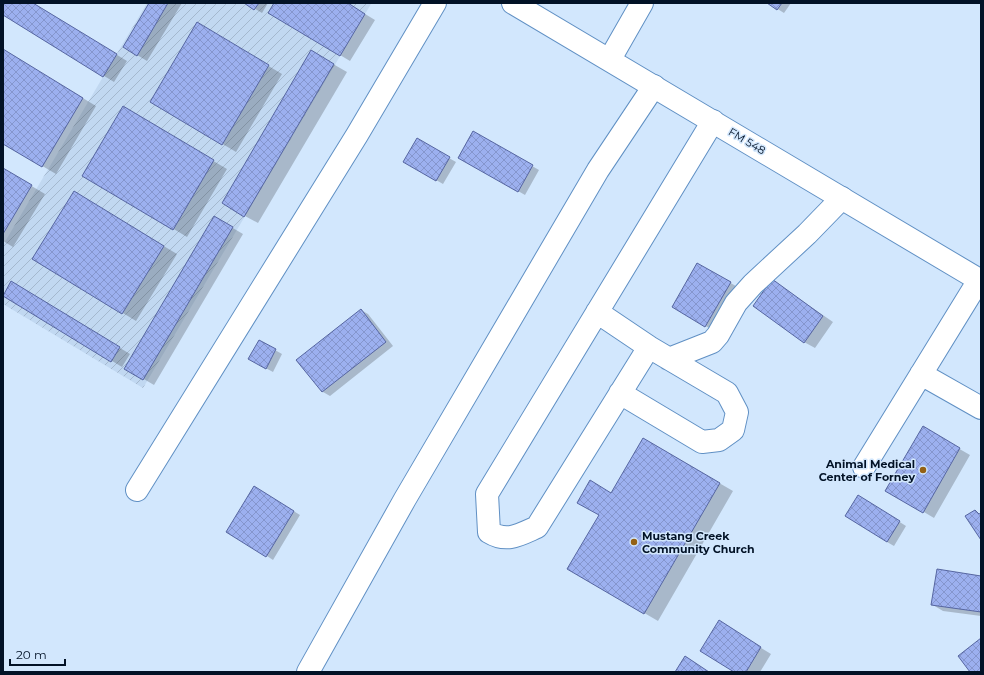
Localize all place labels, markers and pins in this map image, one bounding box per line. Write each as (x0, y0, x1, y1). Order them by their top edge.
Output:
place label: Animal Medical Center of Forney (819, 457, 915, 484)
marker: Animal Medical Center of Forney (918, 465, 928, 475)
place label: Mustang Creek Community Church (642, 529, 755, 556)
marker: Mustang Creek Community Church (629, 537, 639, 547)

